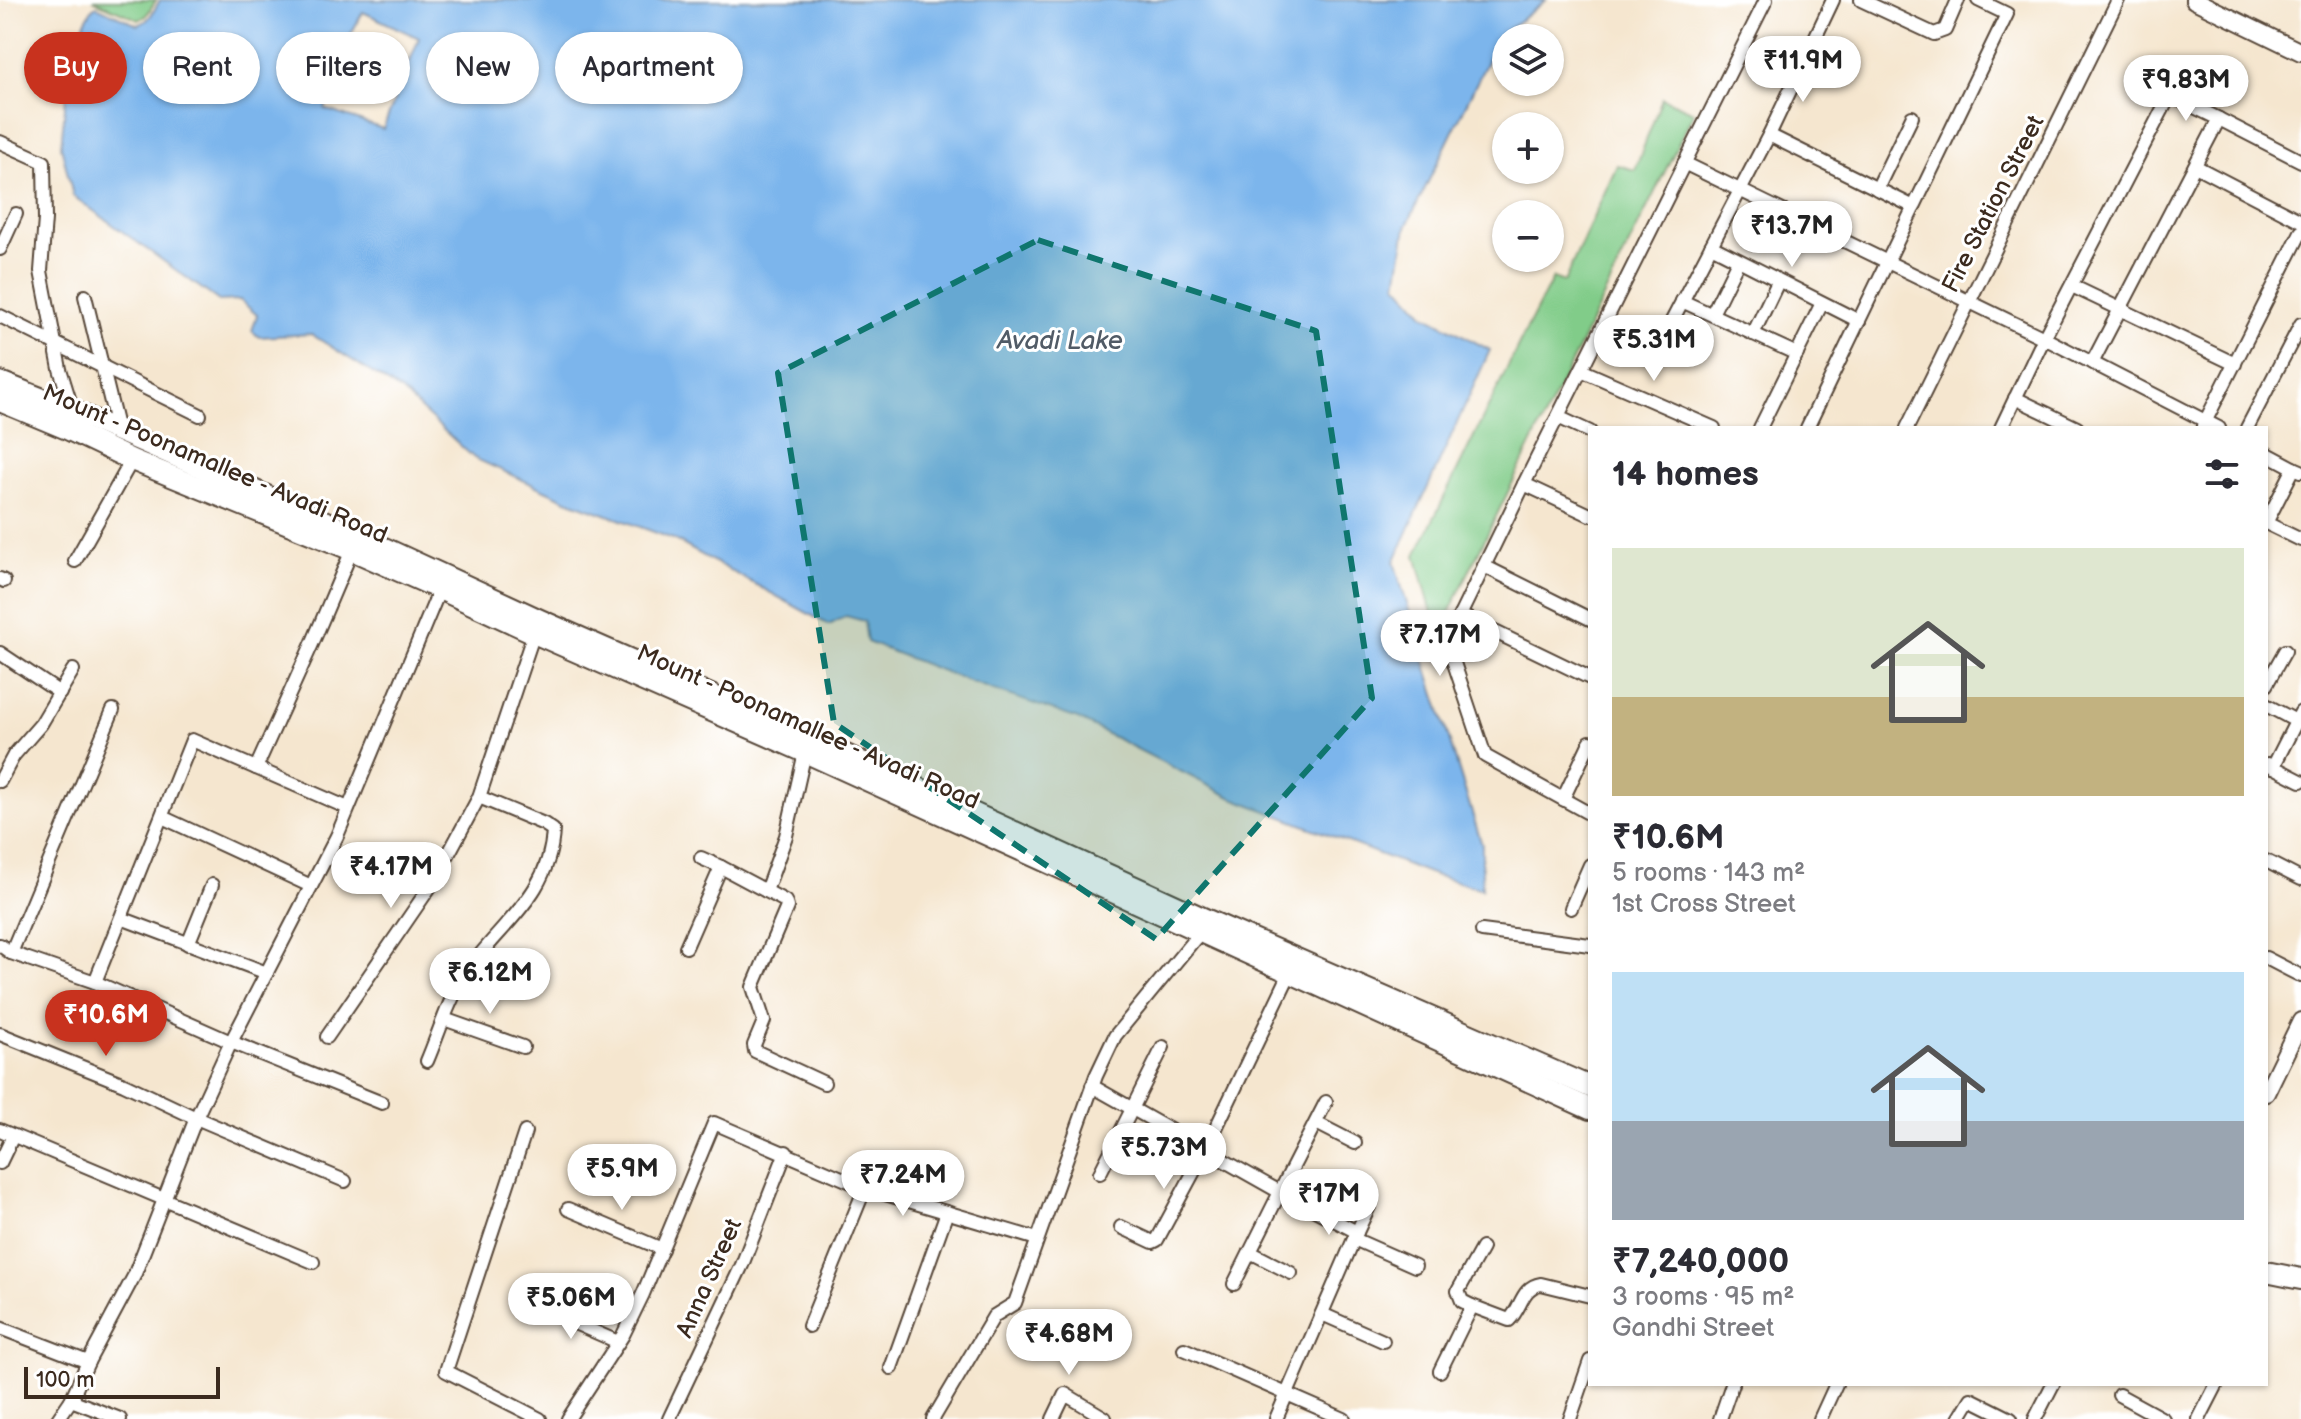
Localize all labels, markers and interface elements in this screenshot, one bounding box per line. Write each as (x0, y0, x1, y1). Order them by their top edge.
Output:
map controls (1492, 24, 1564, 272)
button: layers (1492, 24, 1564, 96)
chip: Buy (24, 32, 127, 104)
chip: Rent (143, 32, 260, 104)
chip: Filters (276, 32, 410, 104)
chip: New (426, 32, 539, 104)
chip: Apartment (555, 32, 743, 104)
pin: ₹11.9M (1738, 36, 1868, 104)
text: ₹11.9M (1763, 46, 1843, 77)
pin: ₹9.83M (2121, 55, 2251, 123)
text: ₹9.83M (2141, 65, 2231, 96)
street label: Fire Station Street (1936, 110, 2051, 298)
button: + (1492, 112, 1564, 184)
button: − (1492, 200, 1564, 272)
pin: ₹13.7M (1727, 201, 1857, 269)
text: ₹13.7M (1750, 211, 1834, 242)
pin: ₹5.31M (1589, 315, 1719, 383)
text: ₹5.31M (1612, 325, 1696, 356)
water label: Avadi Lake (995, 326, 1123, 357)
street label: Mount - Poonamallee - Avadi Road (38, 378, 392, 550)
icon: filters (2200, 452, 2244, 496)
text: 14 homes (1612, 454, 1759, 495)
icon: home (1856, 600, 2000, 744)
pin: ₹7.17M (1375, 610, 1505, 678)
text: ₹7.17M (1399, 620, 1481, 651)
street label: Mount - Poonamallee - Avadi Road (632, 638, 984, 816)
text: ₹10.6M (1612, 817, 1724, 858)
pin: ₹4.17M (326, 842, 456, 910)
text: ₹4.17M (349, 852, 433, 883)
text: 5 rooms · 143 m² (1612, 858, 1805, 889)
text: 1st Cross Street (1612, 889, 1796, 920)
pin: ₹6.12M (425, 948, 555, 1016)
text: ₹6.12M (447, 958, 533, 989)
pin: ₹10.6M (41, 990, 171, 1058)
text: ₹10.6M (63, 1000, 149, 1031)
icon: home (1856, 1024, 2000, 1168)
pin: ₹5.73M (1099, 1123, 1229, 1191)
text: ₹5.73M (1120, 1133, 1208, 1164)
pin: ₹5.9M (566, 1144, 678, 1212)
pin: ₹7.24M (838, 1150, 968, 1218)
text: ₹5.9M (585, 1154, 659, 1185)
text: ₹7.24M (859, 1160, 947, 1191)
pin: ₹17M (1282, 1169, 1376, 1237)
text: ₹17M (1298, 1179, 1360, 1210)
street label: Anna Street (670, 1213, 748, 1342)
text: ₹7,240,000 (1612, 1241, 1789, 1282)
pin: ₹5.06M (506, 1273, 636, 1341)
text: 3 rooms · 95 m² (1612, 1282, 1794, 1313)
text: ₹5.06M (526, 1283, 616, 1314)
pin: ₹4.68M (1004, 1309, 1134, 1377)
text: Gandhi Street (1612, 1313, 1774, 1344)
text: ₹4.68M (1024, 1319, 1114, 1350)
scale bar (24, 1363, 220, 1399)
text: 100 m (36, 1367, 95, 1394)

